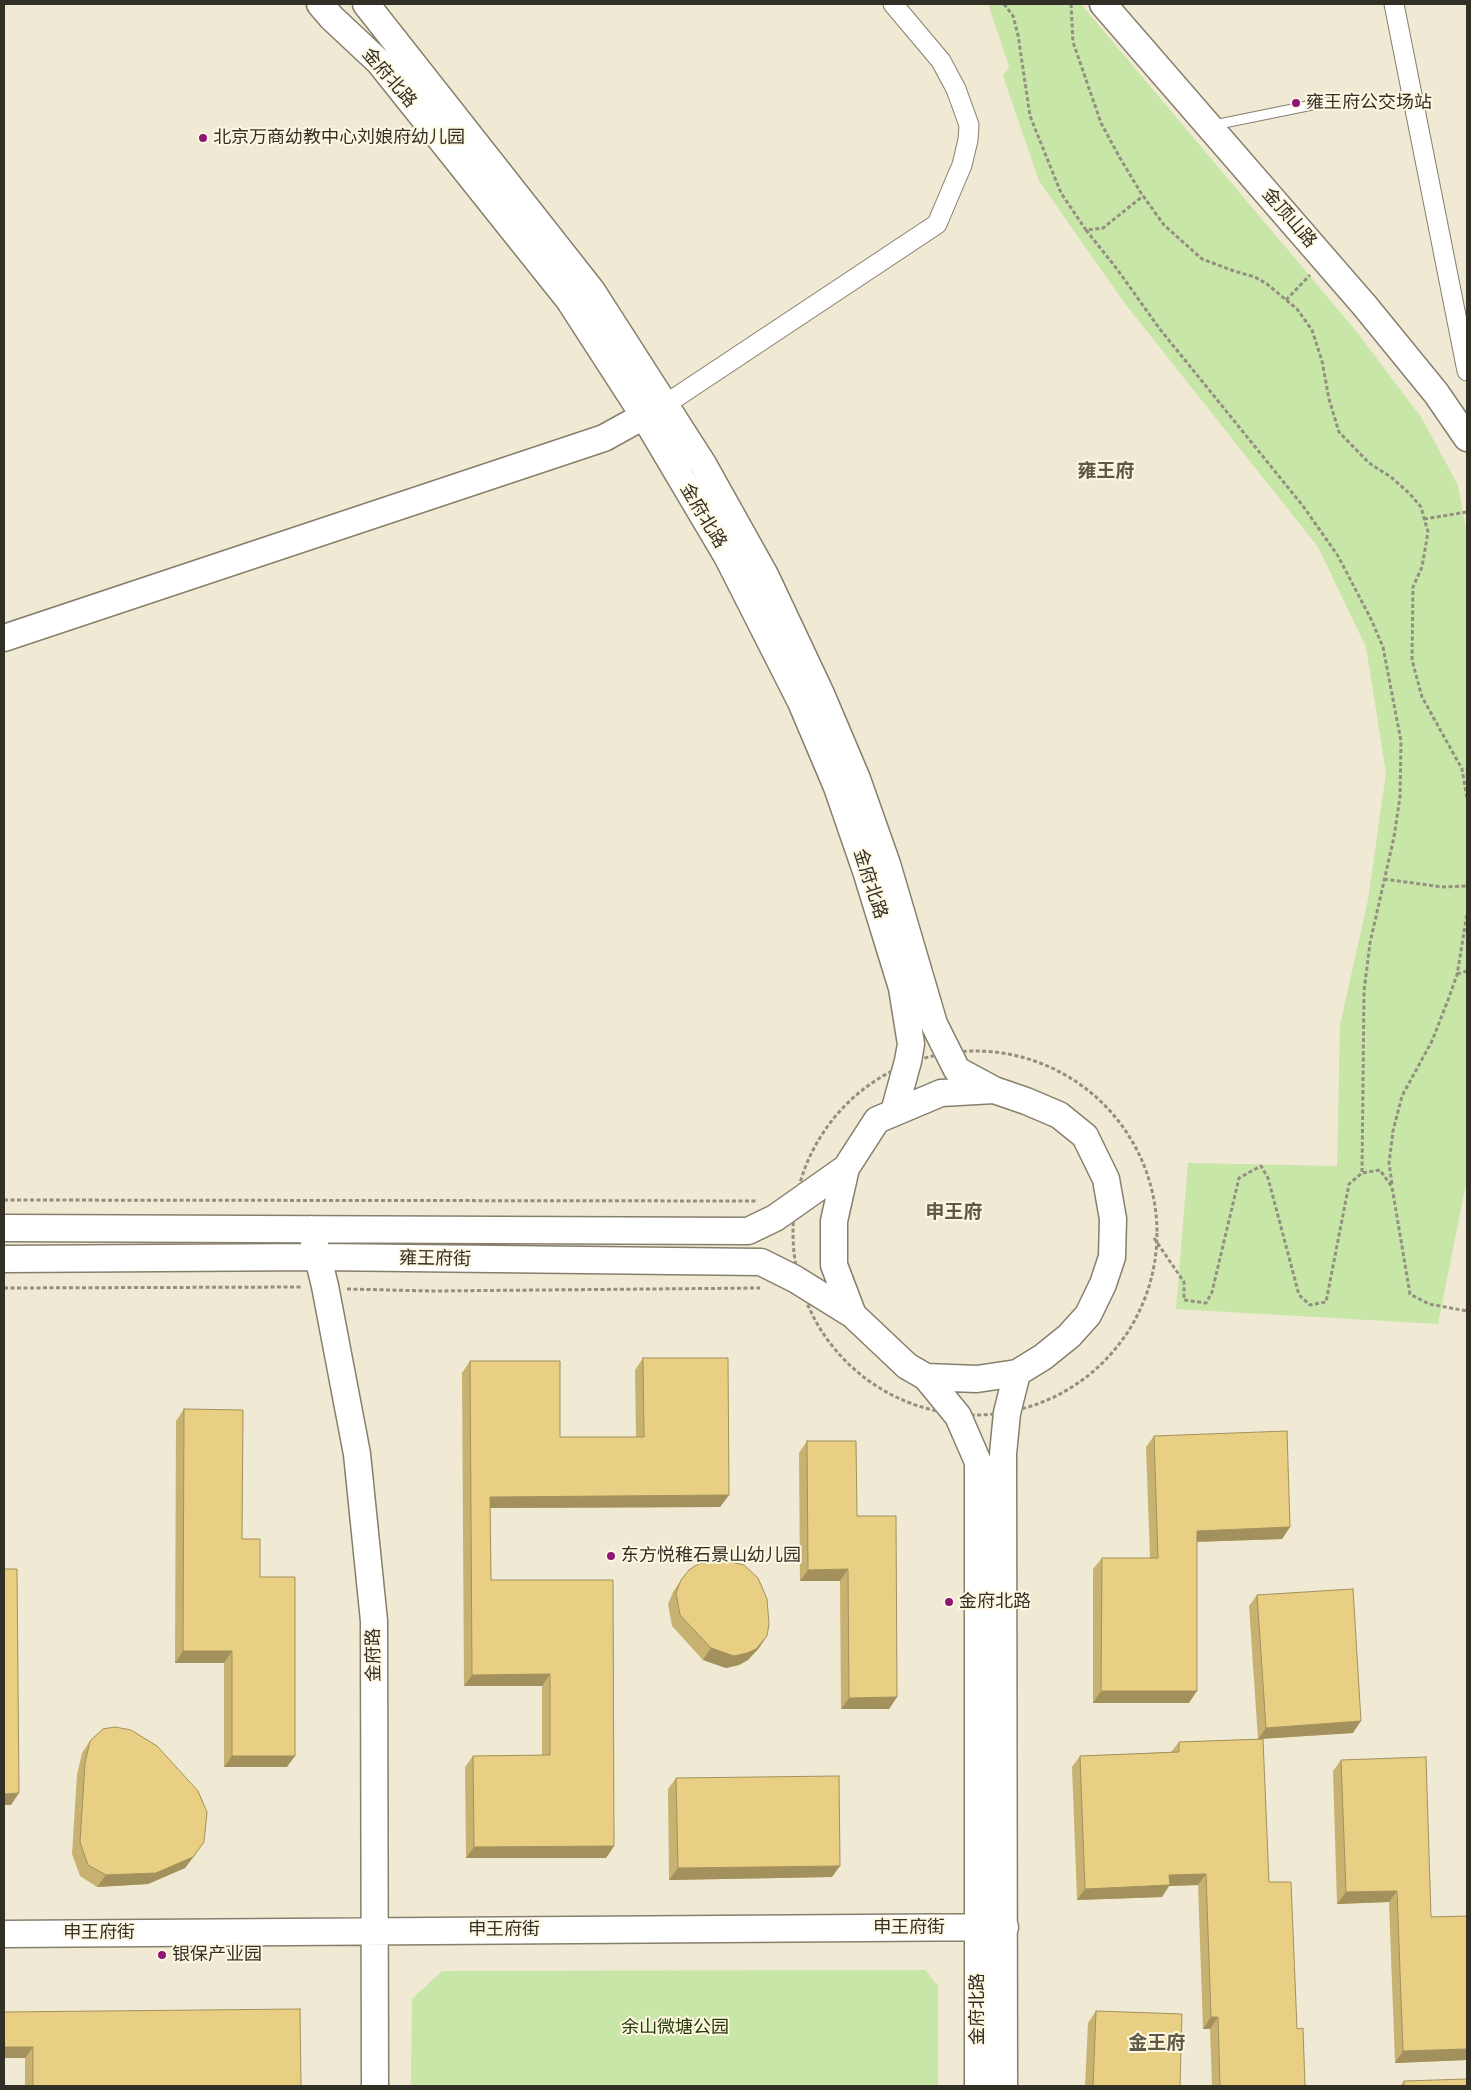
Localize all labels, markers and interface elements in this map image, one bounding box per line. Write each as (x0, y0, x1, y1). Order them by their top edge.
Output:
street label: 金府北路 (357, 44, 421, 112)
place label: 雍王府公交场站 (1306, 92, 1432, 114)
marker: 雍王府公交场站 (1290, 97, 1302, 109)
place label: 北京万商幼教中心刘娘府幼儿园 (213, 127, 465, 149)
marker: 北京万商幼教中心刘娘府幼儿园 (197, 132, 209, 144)
street label: 金顶山路 (1257, 184, 1321, 252)
district label: 雍王府 (1078, 461, 1134, 483)
street label: 金府北路 (675, 480, 731, 552)
street label: 金府北路 (849, 846, 891, 922)
district label: 申王府 (926, 1202, 982, 1224)
street label: 雍王府街 (399, 1248, 471, 1270)
place label: 东方悦稚石景山幼儿园 (621, 1545, 801, 1567)
marker: 东方悦稚石景山幼儿园 (605, 1550, 617, 1562)
place label: 金府北路 (959, 1591, 1031, 1613)
marker: 金府北路 (943, 1596, 955, 1608)
street label: 金府路 (363, 1628, 385, 1682)
street label: 申王府街 (873, 1917, 945, 1939)
street label: 申王府街 (468, 1919, 540, 1941)
street label: 申王府街 (63, 1922, 135, 1944)
place label: 银保产业园 (172, 1944, 262, 1966)
marker: 银保产业园 (156, 1949, 168, 1961)
street label: 金府北路 (967, 1973, 989, 2045)
park label: 余山微塘公园 (621, 2017, 729, 2039)
district label: 金王府 (1129, 2033, 1185, 2055)

